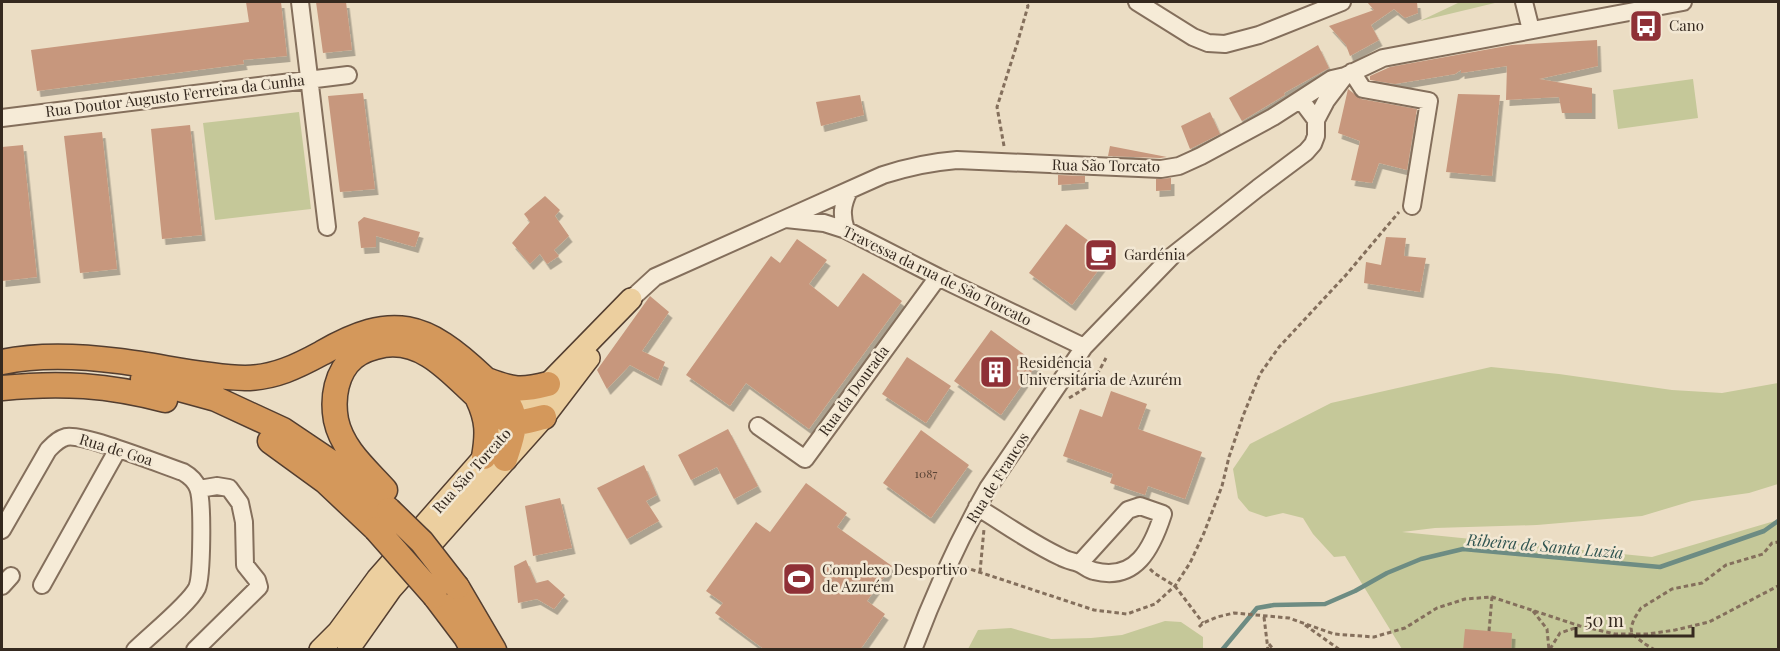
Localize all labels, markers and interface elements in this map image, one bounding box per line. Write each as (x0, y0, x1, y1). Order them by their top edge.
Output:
bus stop icon: Cano (1628, 8, 1664, 44)
place label: Cano (1669, 15, 1704, 35)
street label: Rua Doutor Augusto Ferreira da Cunha (44, 69, 306, 121)
street label: Rua São Torcato (1052, 154, 1160, 176)
street label: Travessa da rua de São Torcato (840, 221, 1035, 330)
cafe icon: Gardénia (1083, 237, 1119, 273)
place label: Gardénia (1124, 244, 1186, 264)
street label: Rua da Dourada (814, 341, 893, 440)
place label: Residência Universitária de Azurém (1019, 352, 1183, 389)
building icon: Residência Universitária de Azurém (978, 354, 1014, 390)
street label: Rua São Torcato (428, 423, 515, 517)
street label: Rua de Goa (77, 428, 156, 470)
street label: Rua de Francos (961, 428, 1033, 527)
house number: 1087 (915, 465, 937, 481)
water label: Ribeira de Santa Luzia (1465, 528, 1624, 563)
place label: Complexo Desportivo de Azurém (822, 559, 967, 596)
sports icon: Complexo Desportivo de Azurém (781, 561, 817, 597)
scale bar (1576, 600, 1693, 638)
text: 50 m (1585, 608, 1624, 632)

